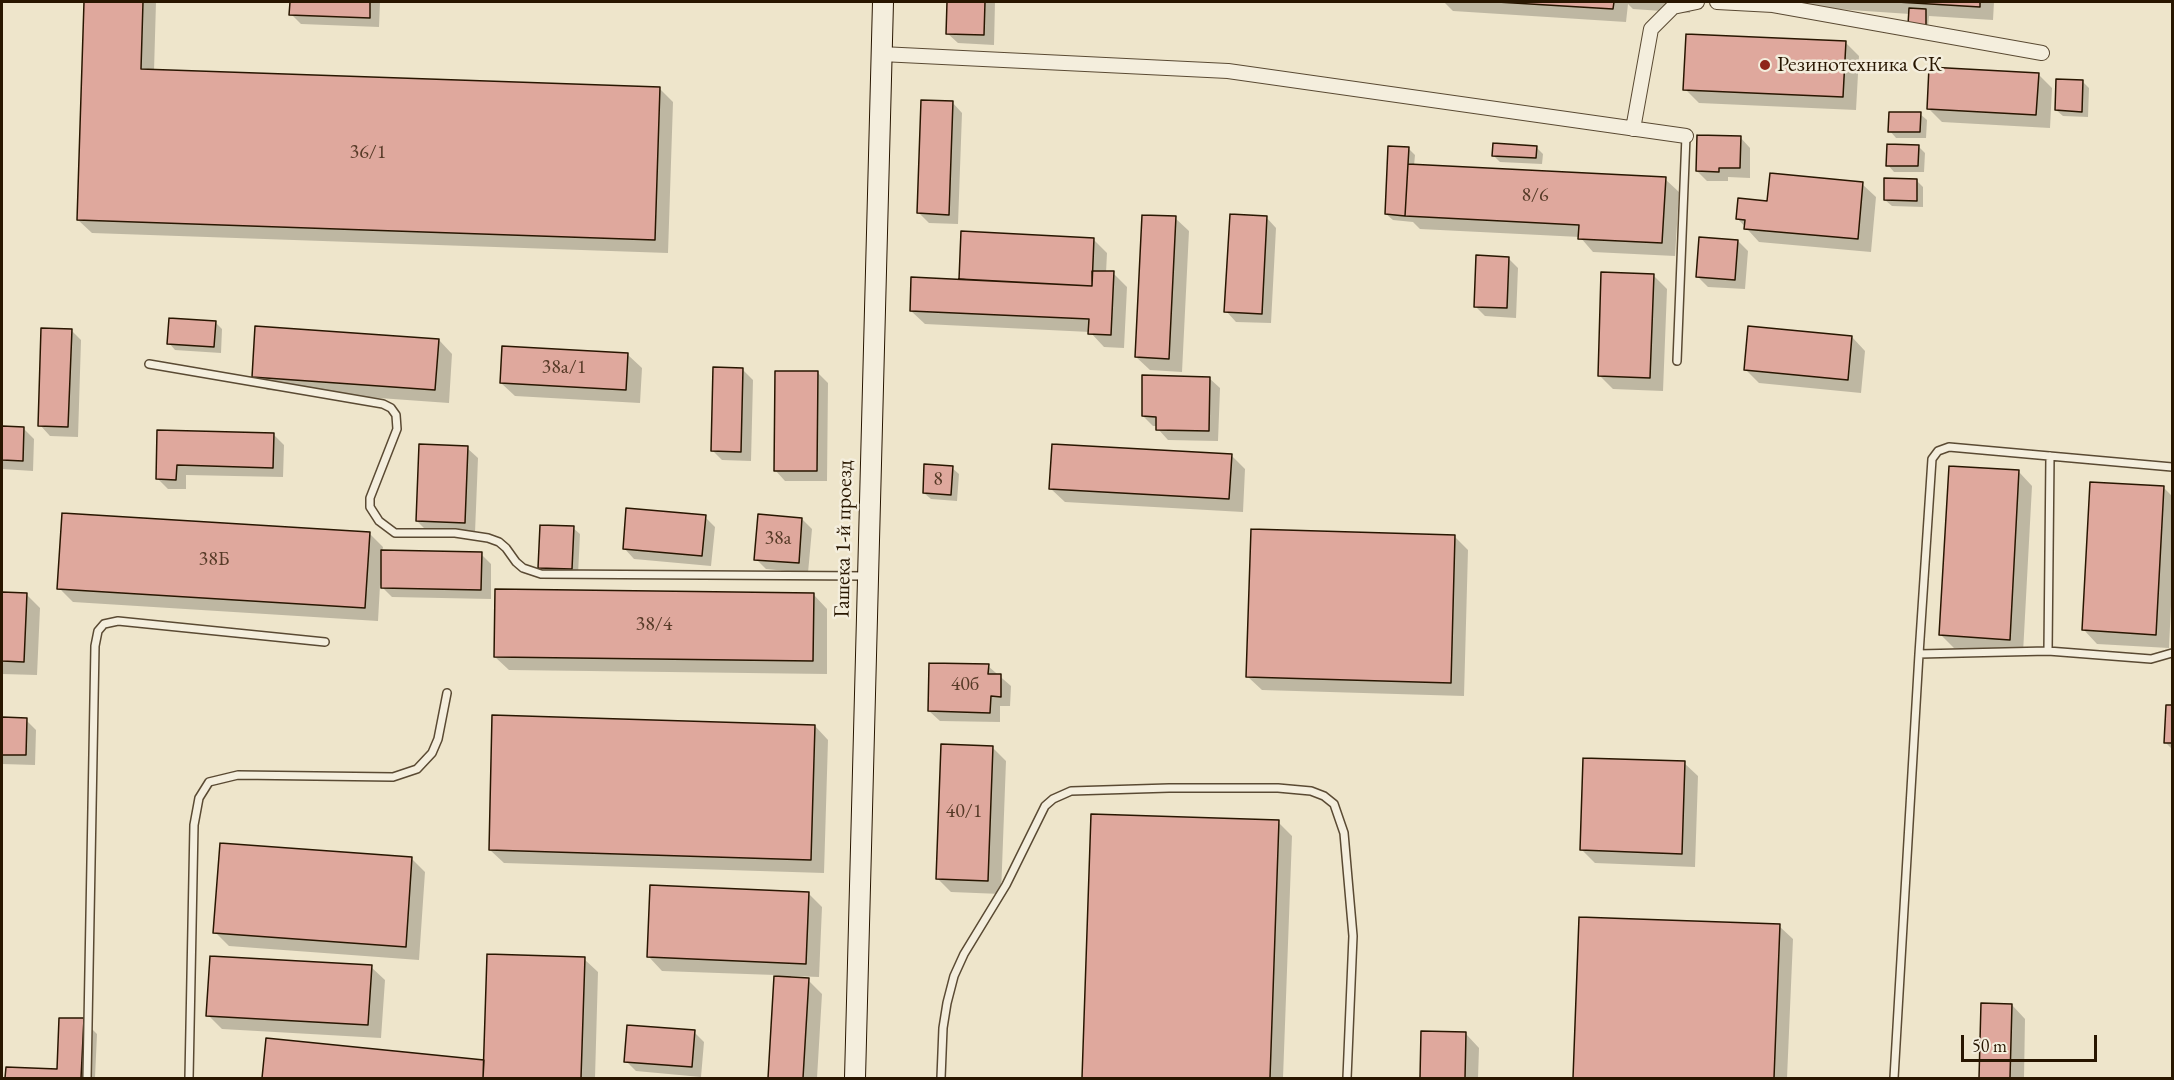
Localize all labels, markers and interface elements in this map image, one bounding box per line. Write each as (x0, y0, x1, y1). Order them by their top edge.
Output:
place label: Резинотехника СК (1777, 52, 1942, 78)
marker: Резинотехника СК (1758, 58, 1772, 72)
house number: 36/1 (350, 141, 386, 165)
house number: 8/6 (1521, 184, 1549, 208)
house number: 38а/1 (542, 356, 586, 380)
street label: Гашека 1-й проезд (829, 460, 859, 618)
house number: 8 (933, 468, 943, 492)
house number: 38а (764, 527, 792, 551)
house number: 38Б (199, 548, 229, 572)
house number: 38/4 (636, 613, 672, 637)
house number: 40б (951, 673, 979, 697)
house number: 40/1 (946, 800, 982, 824)
scale bar (1964, 1023, 2100, 1061)
text: 50 m (1972, 1034, 2007, 1057)

